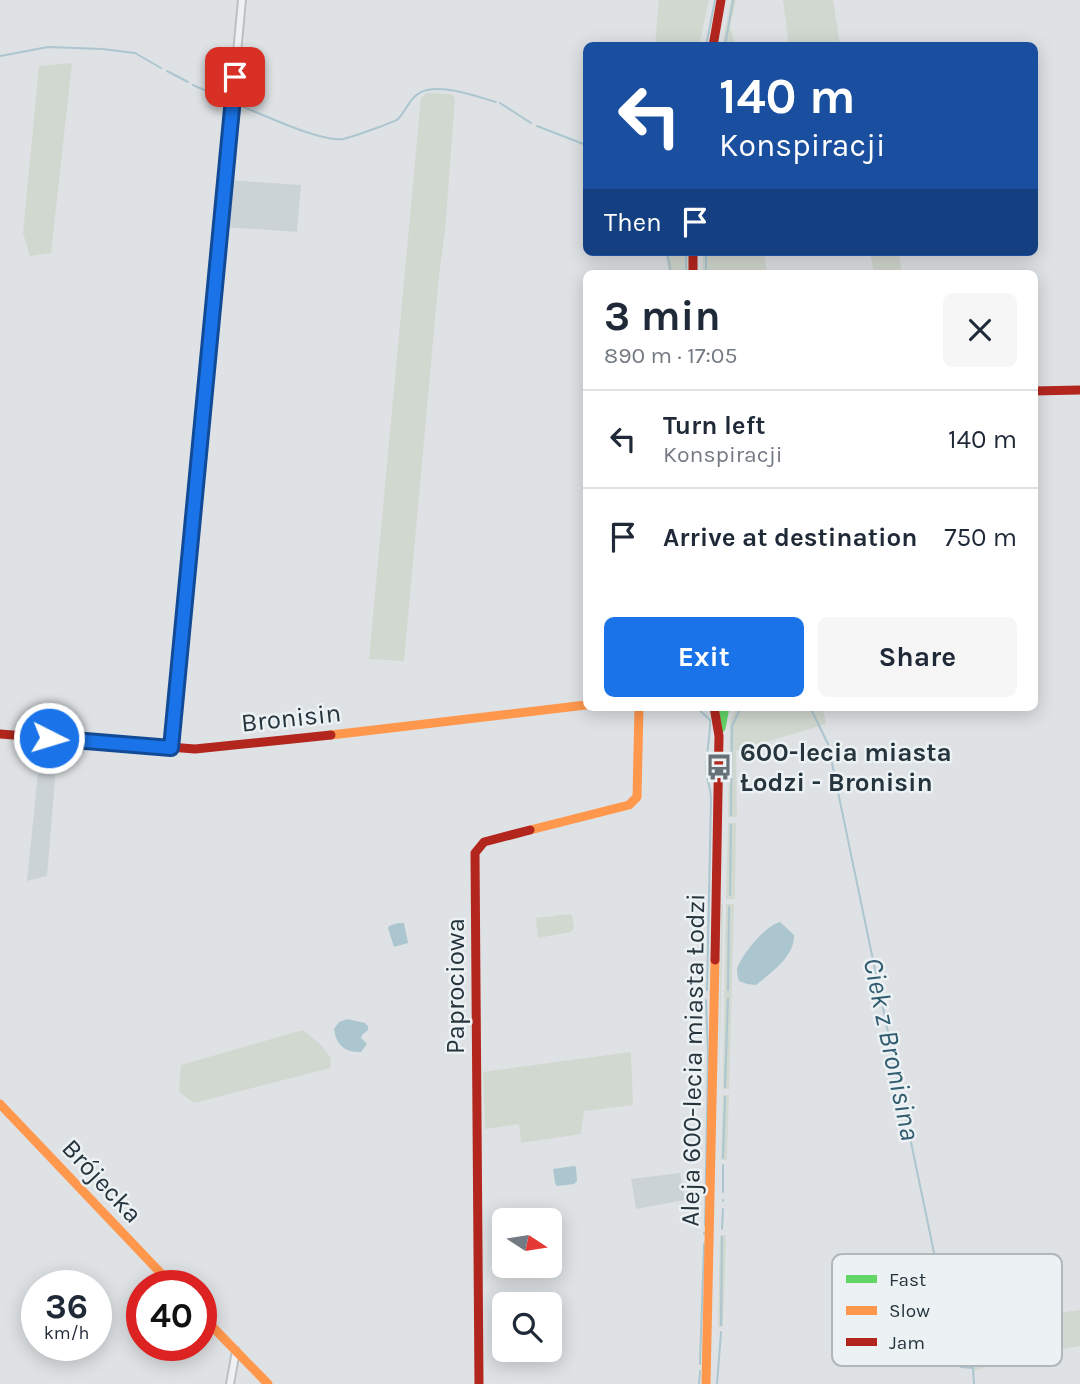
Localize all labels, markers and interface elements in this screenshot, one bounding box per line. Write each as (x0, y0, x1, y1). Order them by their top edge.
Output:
pin (205, 47, 265, 107)
icon: arrive (216, 58, 254, 96)
text: 140 m (719, 68, 856, 125)
icon: left (604, 70, 695, 161)
text: Konspiracji (719, 127, 886, 164)
icon: arrive (676, 203, 714, 241)
text: Then (604, 207, 662, 238)
text: 3 min (604, 291, 721, 341)
button: close (943, 293, 1017, 367)
text: 890 m · 17:05 (604, 342, 737, 369)
text: Turn left (663, 410, 765, 441)
icon: left (604, 420, 642, 458)
text: 140 m (948, 424, 1017, 455)
text: Konspiracji (663, 441, 783, 468)
icon: arrive (604, 518, 642, 556)
text: Arrive at destination (663, 522, 917, 553)
text: 750 m (944, 522, 1017, 553)
button: Exit (604, 617, 804, 697)
button: Share (818, 617, 1017, 697)
street label: Bronisin (239, 697, 343, 739)
position arrow (12, 701, 86, 775)
place label: 600-lecia miasta Łodzi - Bronisin (740, 737, 952, 798)
bus stop icon: 600-lecia miasta Łodzi - Bronisin (704, 752, 734, 782)
street label: Aleja 600-lecia miasta Łodzi (675, 893, 711, 1227)
street label: Paprociowa (440, 918, 471, 1054)
water label: Ciek z Bronisina (857, 955, 927, 1143)
street label: Brójecka (55, 1133, 149, 1229)
north arrow (492, 1208, 562, 1278)
map controls (492, 1208, 562, 1362)
legend (832, 1254, 1062, 1366)
text: Fast (889, 1269, 926, 1291)
speed limit sign: 40 (126, 1270, 217, 1361)
text: 36 (45, 1286, 88, 1327)
button: search (492, 1292, 562, 1362)
text: Slow (889, 1300, 930, 1322)
text: km/h (44, 1322, 89, 1344)
text: Jam (889, 1332, 925, 1354)

